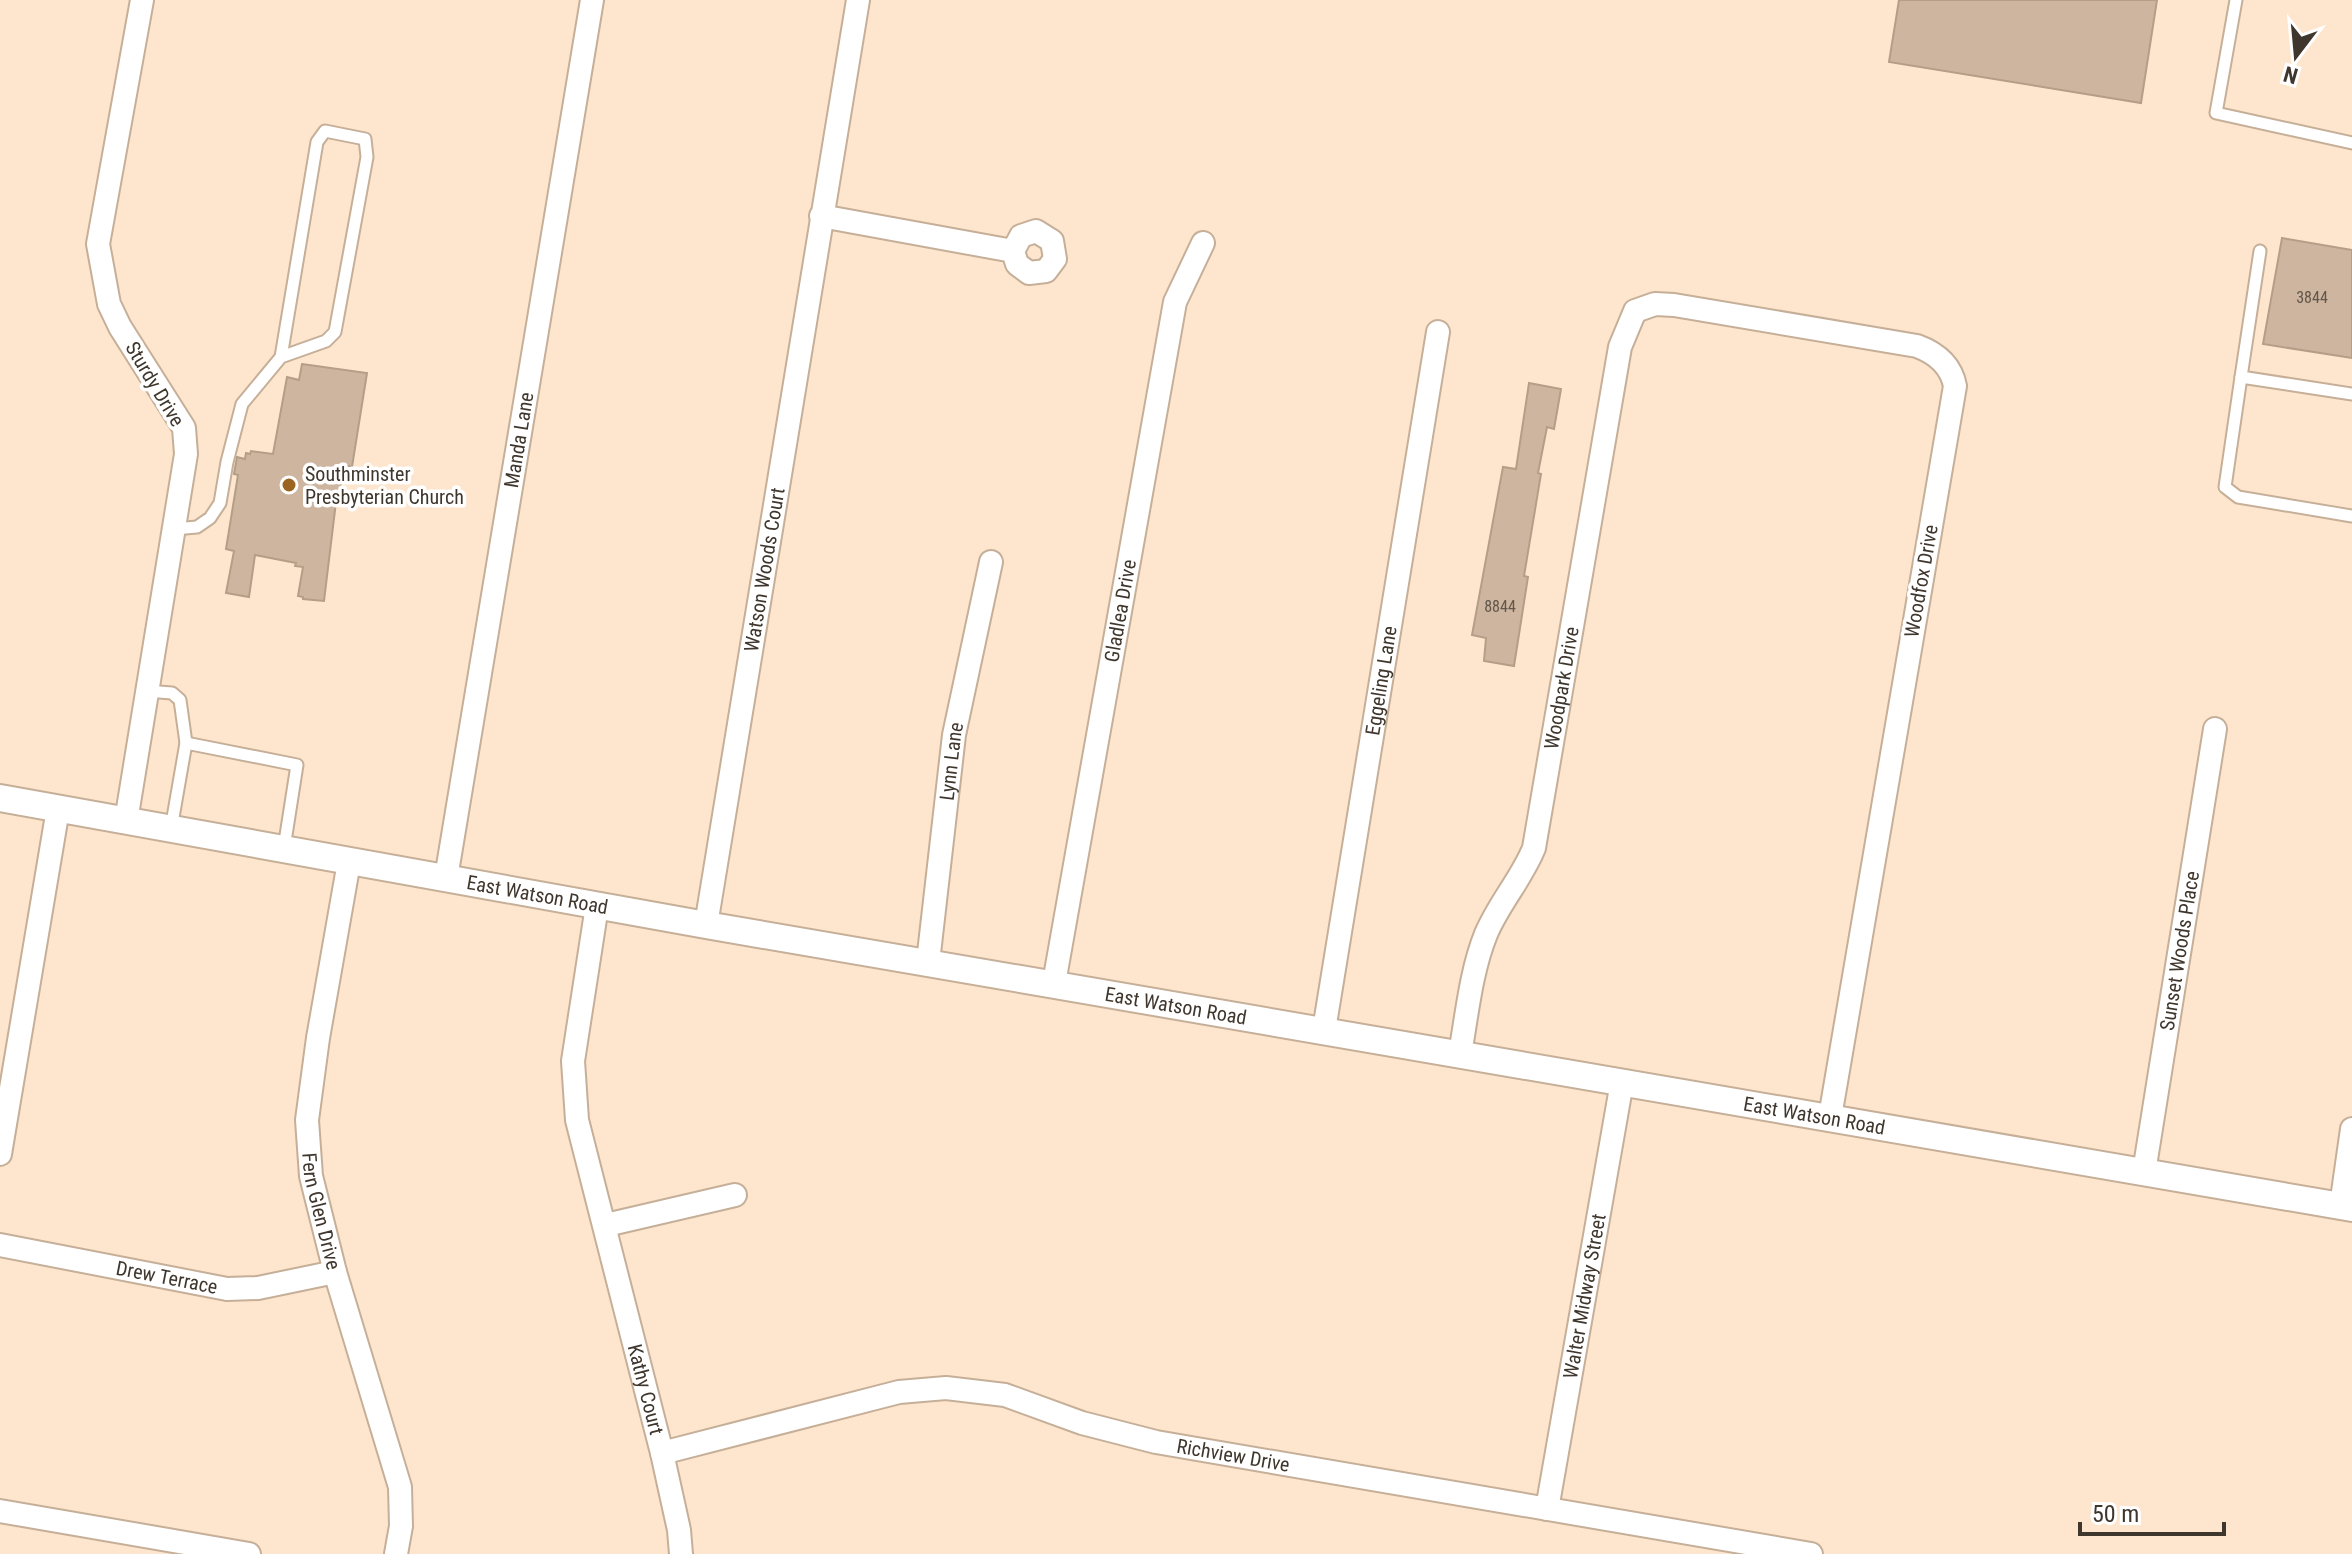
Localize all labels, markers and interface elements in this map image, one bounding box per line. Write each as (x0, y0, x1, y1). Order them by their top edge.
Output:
north arrow (2256, 16, 2336, 96)
text: N (2281, 61, 2301, 89)
house number: 3844 (2296, 288, 2328, 307)
street label: Sturdy Drive (120, 337, 190, 431)
street label: Manda Lane (499, 390, 539, 490)
place label: Southminster Presbyterian Church (305, 462, 464, 509)
marker: Southminster Presbyterian Church (280, 476, 298, 494)
street label: Watson Woods Court (739, 486, 790, 654)
street label: Woodfox Drive (1899, 523, 1943, 639)
street label: Gladlea Drive (1099, 558, 1141, 664)
house number: 8844 (1484, 597, 1516, 616)
street label: Eggeling Lane (1360, 624, 1402, 737)
street label: Woodpark Drive (1539, 625, 1584, 751)
street label: Lynn Lane (935, 720, 968, 802)
street label: Sunset Woods Place (2155, 869, 2204, 1032)
street label: East Watson Road (465, 870, 610, 919)
street label: East Watson Road (1103, 982, 1248, 1030)
street label: East Watson Road (1742, 1092, 1887, 1140)
street label: Fern Glen Drive (297, 1152, 346, 1272)
street label: Walter Midway Street (1558, 1212, 1611, 1381)
street label: Drew Terrace (114, 1256, 220, 1299)
street label: Kathy Court (623, 1342, 669, 1437)
street label: Richview Drive (1175, 1434, 1292, 1477)
scale bar (2080, 1486, 2224, 1536)
text: 50 m (2092, 1500, 2139, 1528)

